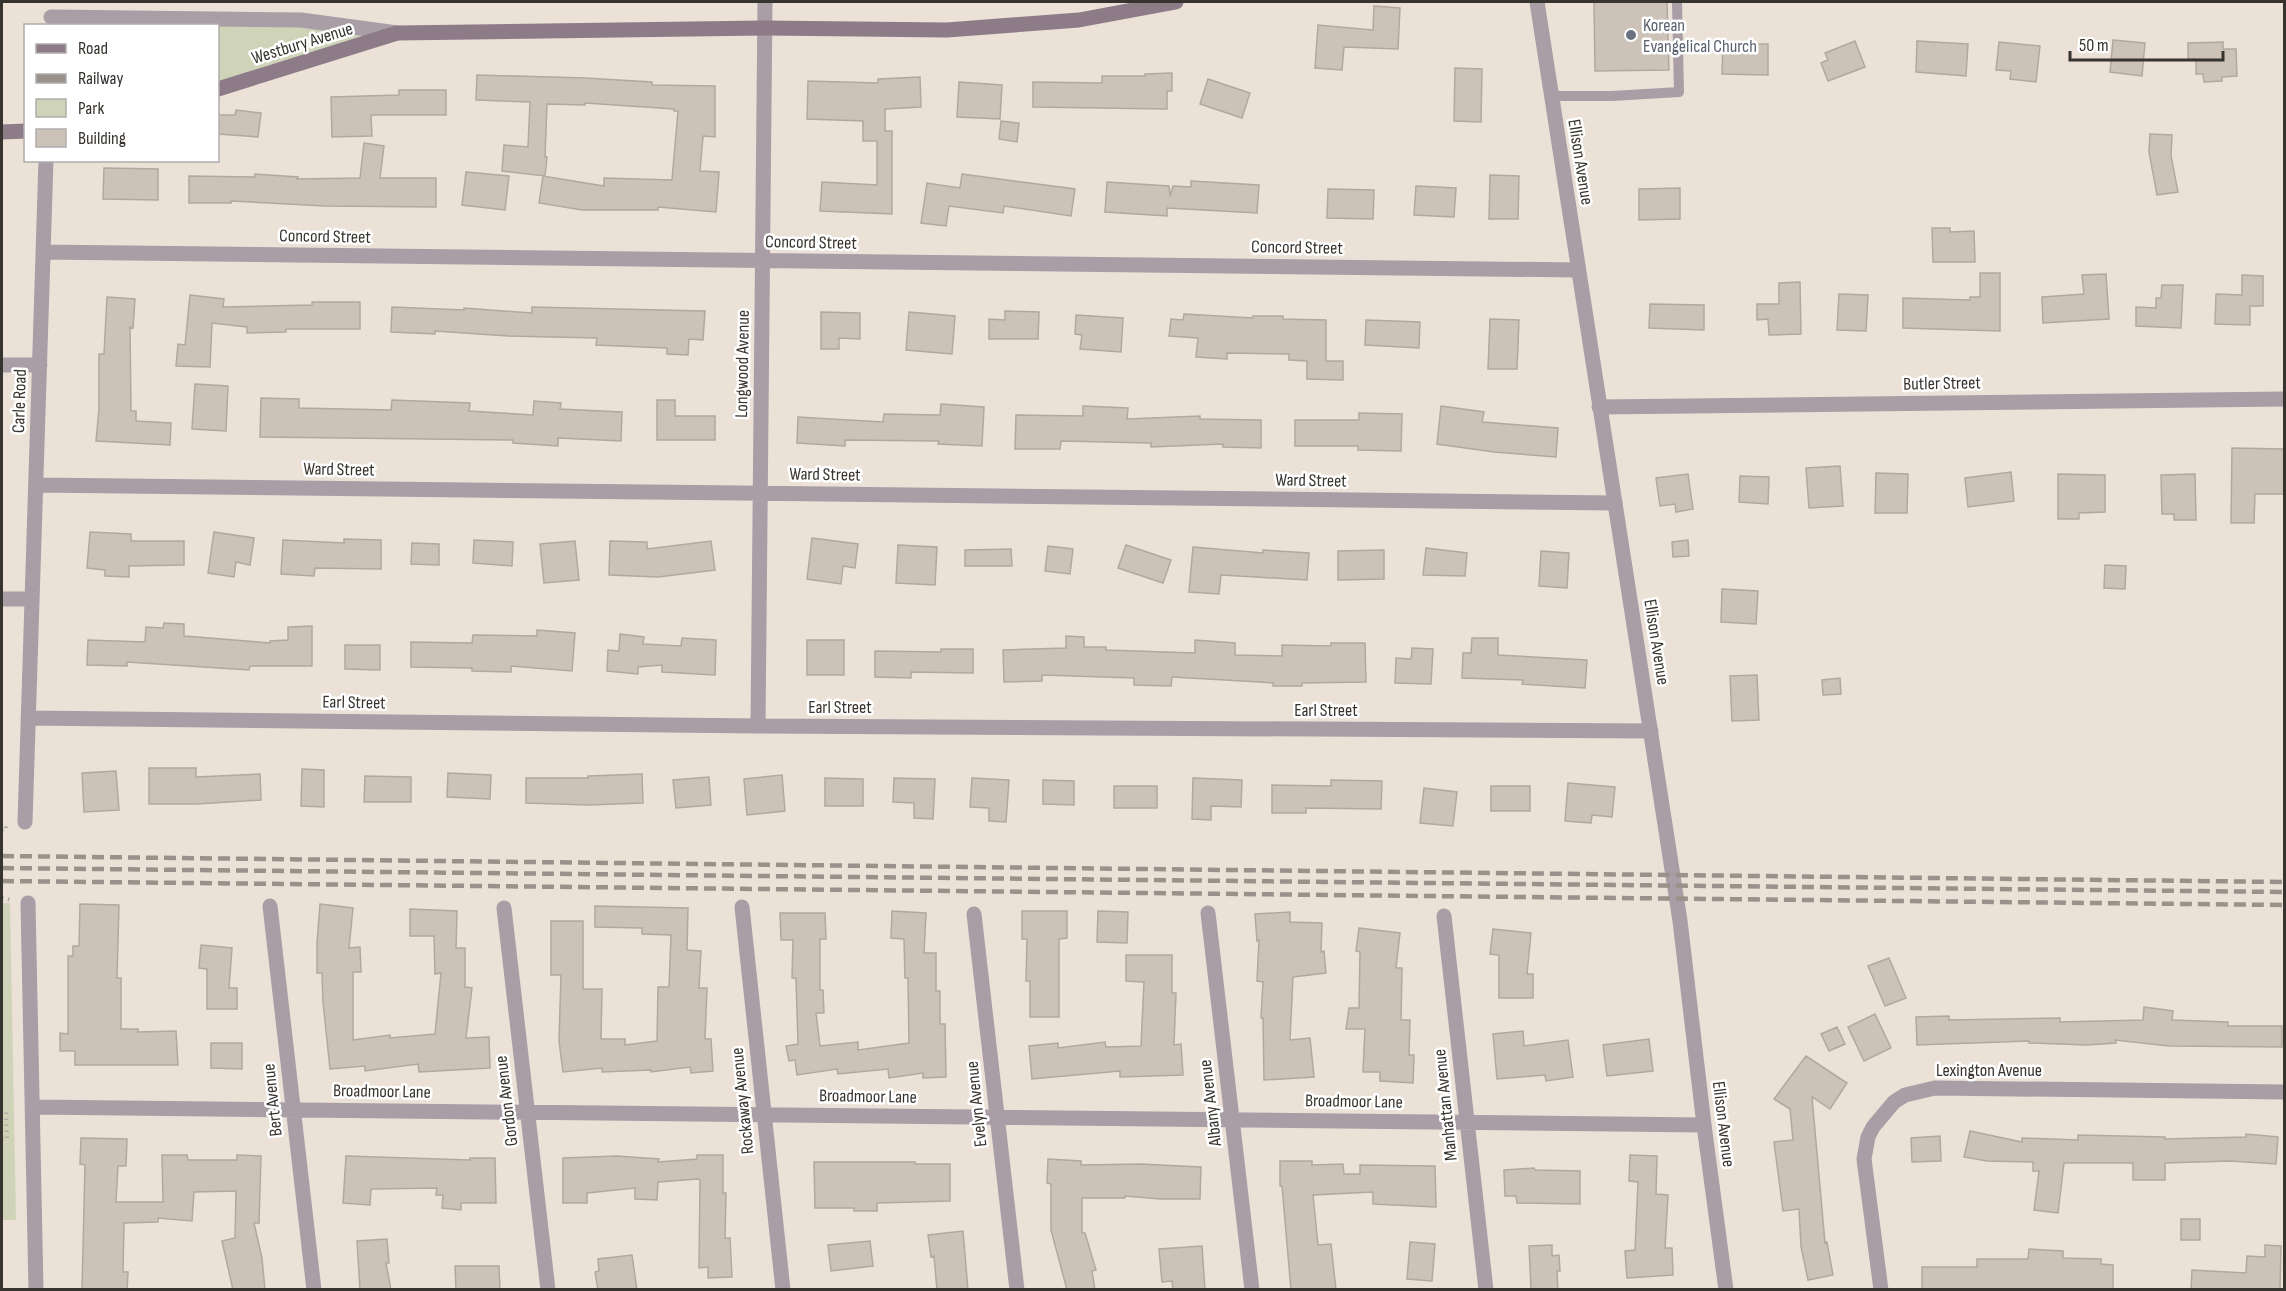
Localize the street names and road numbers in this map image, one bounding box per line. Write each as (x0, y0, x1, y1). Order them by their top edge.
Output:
street label: Westbury Avenue (249, 18, 355, 69)
street label: Ellison Avenue (1563, 118, 1598, 206)
street label: Concord Street (279, 225, 371, 248)
street label: Concord Street (765, 231, 857, 254)
street label: Concord Street (1251, 236, 1343, 259)
street label: Longwood Avenue (731, 310, 754, 418)
street label: Carle Road (8, 369, 31, 433)
street label: Butler Street (1903, 372, 1981, 395)
street label: Ward Street (303, 458, 375, 481)
street label: Ward Street (789, 463, 861, 486)
street label: Ward Street (1275, 469, 1347, 492)
street label: Ellison Avenue (1639, 598, 1674, 686)
street label: Earl Street (322, 691, 386, 714)
street label: Earl Street (808, 697, 872, 718)
street label: Earl Street (1294, 700, 1358, 721)
street label: Rockaway Avenue (726, 1047, 759, 1155)
street label: Manhattan Avenue (1429, 1048, 1462, 1162)
street label: Gordon Avenue (491, 1055, 522, 1147)
street label: Albany Avenue (1195, 1058, 1226, 1148)
street label: Evelyn Avenue (962, 1060, 991, 1148)
street label: Lexington Avenue (1936, 1060, 2042, 1081)
street label: Bert Avenue (258, 1063, 287, 1137)
street label: Broadmoor Lane (333, 1080, 431, 1103)
street label: Ellison Avenue (1708, 1080, 1739, 1168)
street label: Broadmoor Lane (819, 1085, 917, 1108)
street label: Broadmoor Lane (1305, 1090, 1403, 1113)

